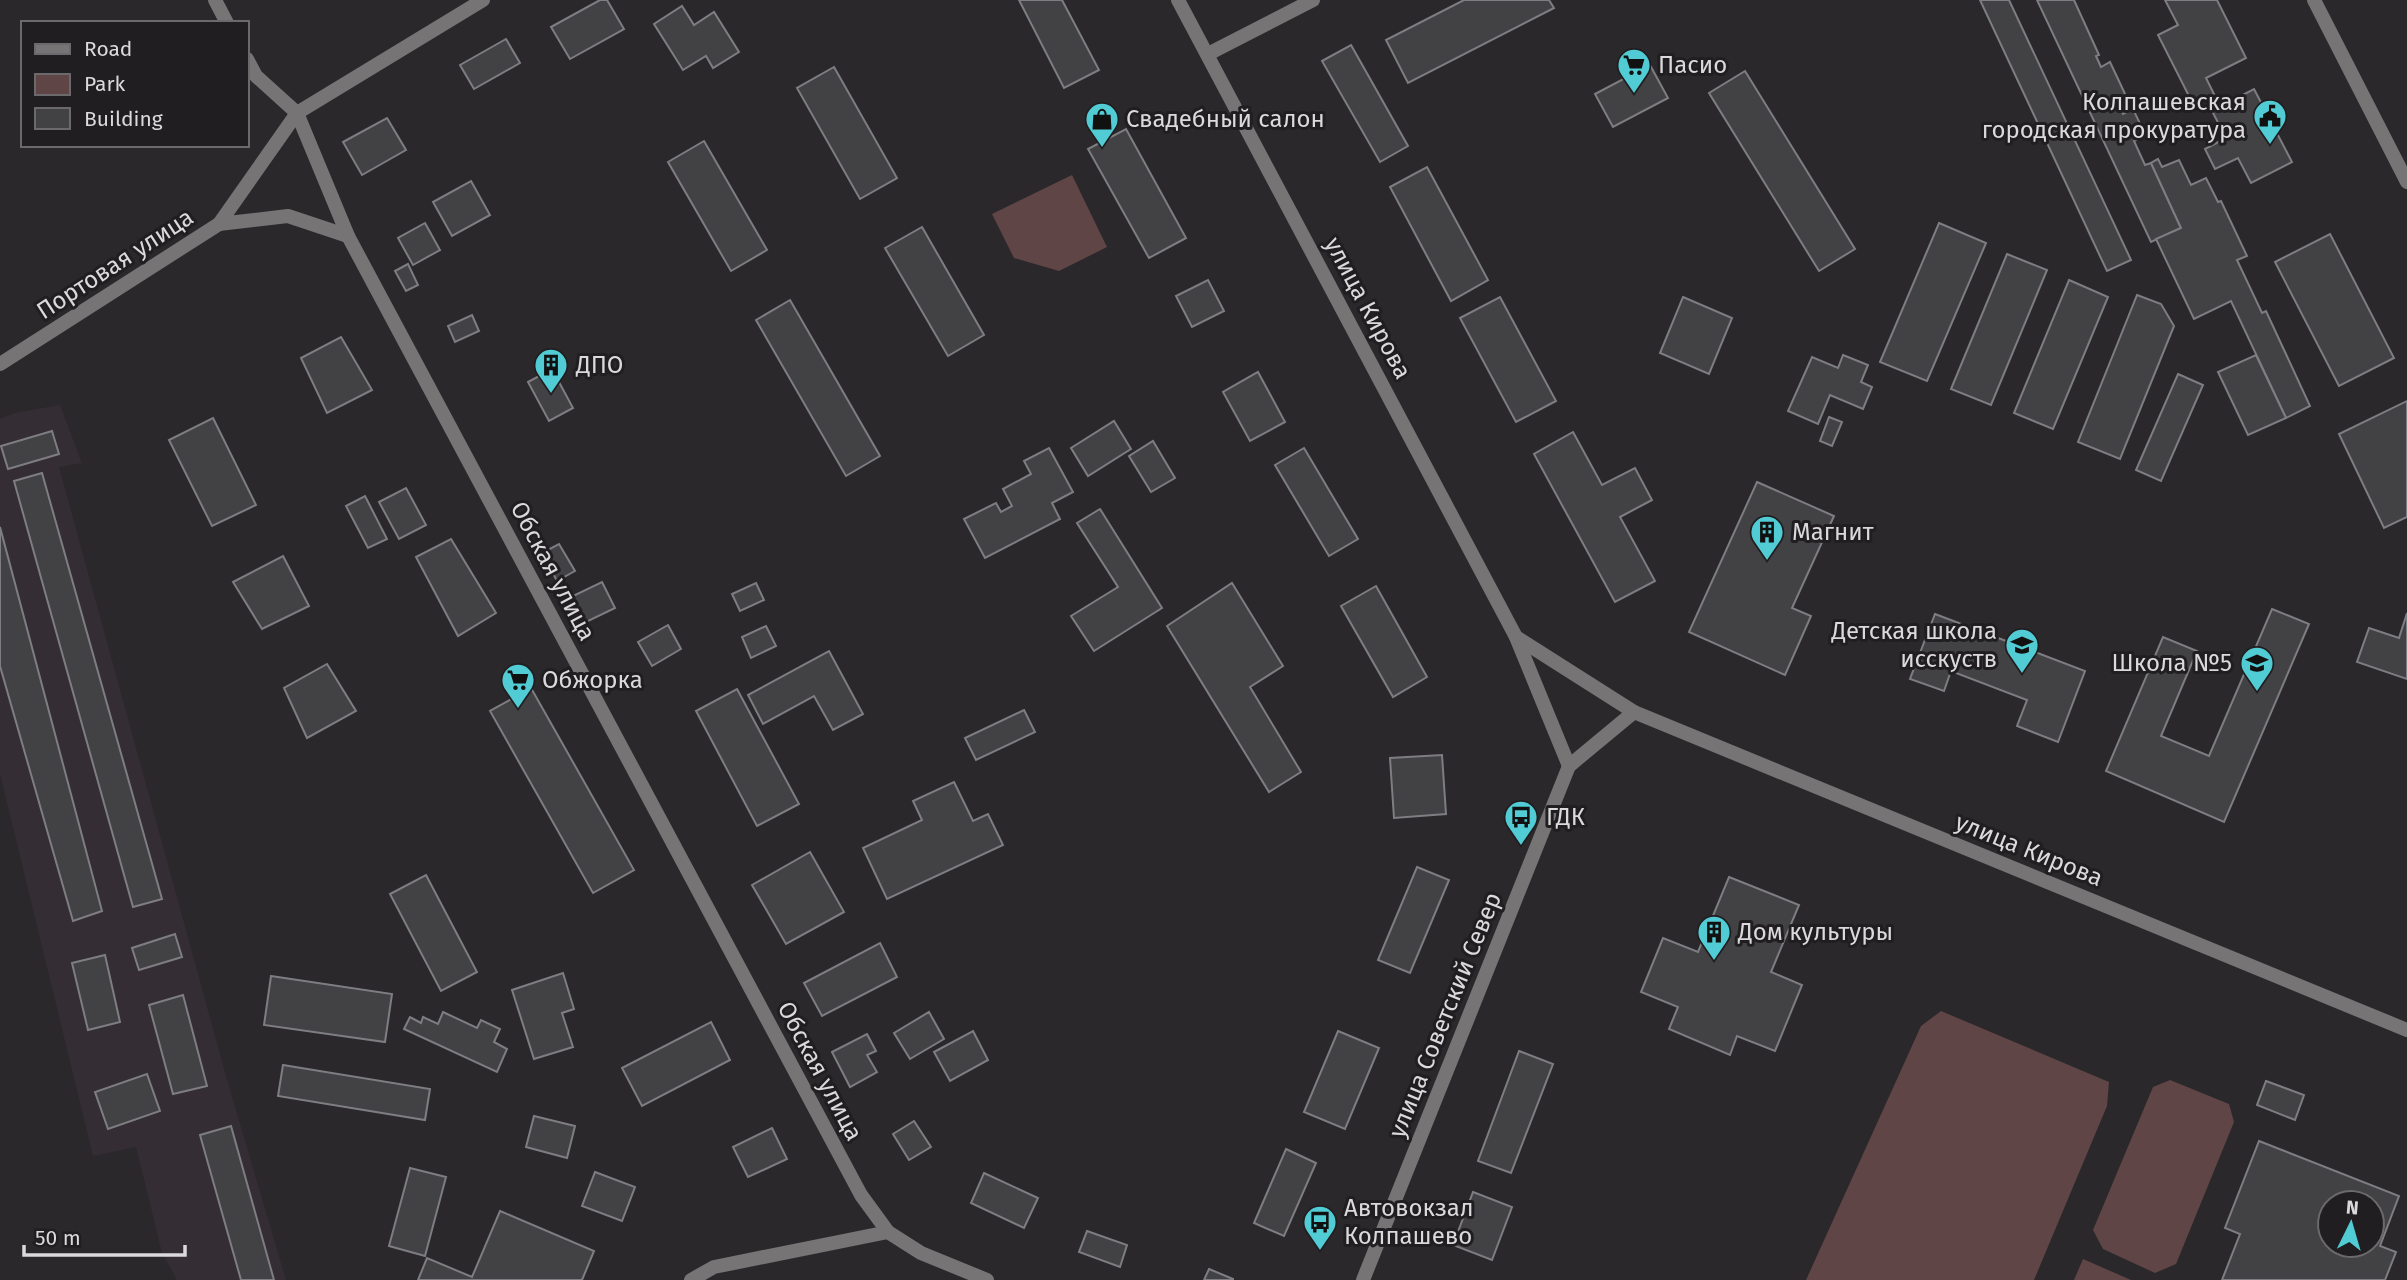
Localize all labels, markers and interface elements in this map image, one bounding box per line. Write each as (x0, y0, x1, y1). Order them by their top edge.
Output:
legend (21, 21, 248, 147)
text: Road (84, 36, 132, 62)
supermarket icon: Пасио (1615, 46, 1653, 95)
place label: Пасио (1658, 51, 1727, 79)
text: Park (84, 71, 126, 97)
place label: Колпашевская городская прокуратура (1982, 88, 2246, 144)
public building icon: Колпашевская городская прокуратура (2251, 97, 2289, 146)
shop icon: Свадебный салон (1083, 100, 1121, 149)
place label: Свадебный салон (1126, 105, 1325, 133)
text: Building (84, 106, 163, 132)
street label: Портовая улица (32, 203, 198, 325)
street label: улица Кирова (1319, 232, 1417, 384)
building icon: ДПО (532, 346, 570, 395)
place label: ДПО (575, 351, 623, 379)
street label: Обская улица (505, 497, 601, 645)
building icon: Магнит (1748, 513, 1786, 562)
place label: Магнит (1792, 518, 1874, 546)
place label: Детская школа исскуств (1830, 617, 1997, 673)
school or university icon: Детская школа исскуств (2003, 626, 2041, 675)
school or university icon: Школа №5 (2238, 644, 2276, 693)
place label: Школа №5 (2112, 649, 2232, 677)
supermarket icon: Обжорка (499, 661, 537, 710)
place label: Обжорка (542, 666, 643, 694)
bus stop icon: ГДК (1502, 798, 1540, 847)
place label: ГДК (1546, 803, 1585, 831)
street label: улица Кирова (1951, 808, 2107, 892)
street label: улица Советский Север (1383, 888, 1507, 1142)
building icon: Дом культуры (1695, 913, 1733, 962)
place label: Дом культуры (1737, 918, 1893, 946)
street label: Обская улица (772, 997, 868, 1145)
north arrow (2316, 1189, 2386, 1259)
place label: Автовокзал Колпашево (1344, 1194, 1474, 1250)
text: N (2345, 1196, 2360, 1220)
bus stop icon: Автовокзал Колпашево (1301, 1203, 1339, 1252)
scale bar (24, 1214, 186, 1258)
text: 50 m (35, 1225, 81, 1251)

